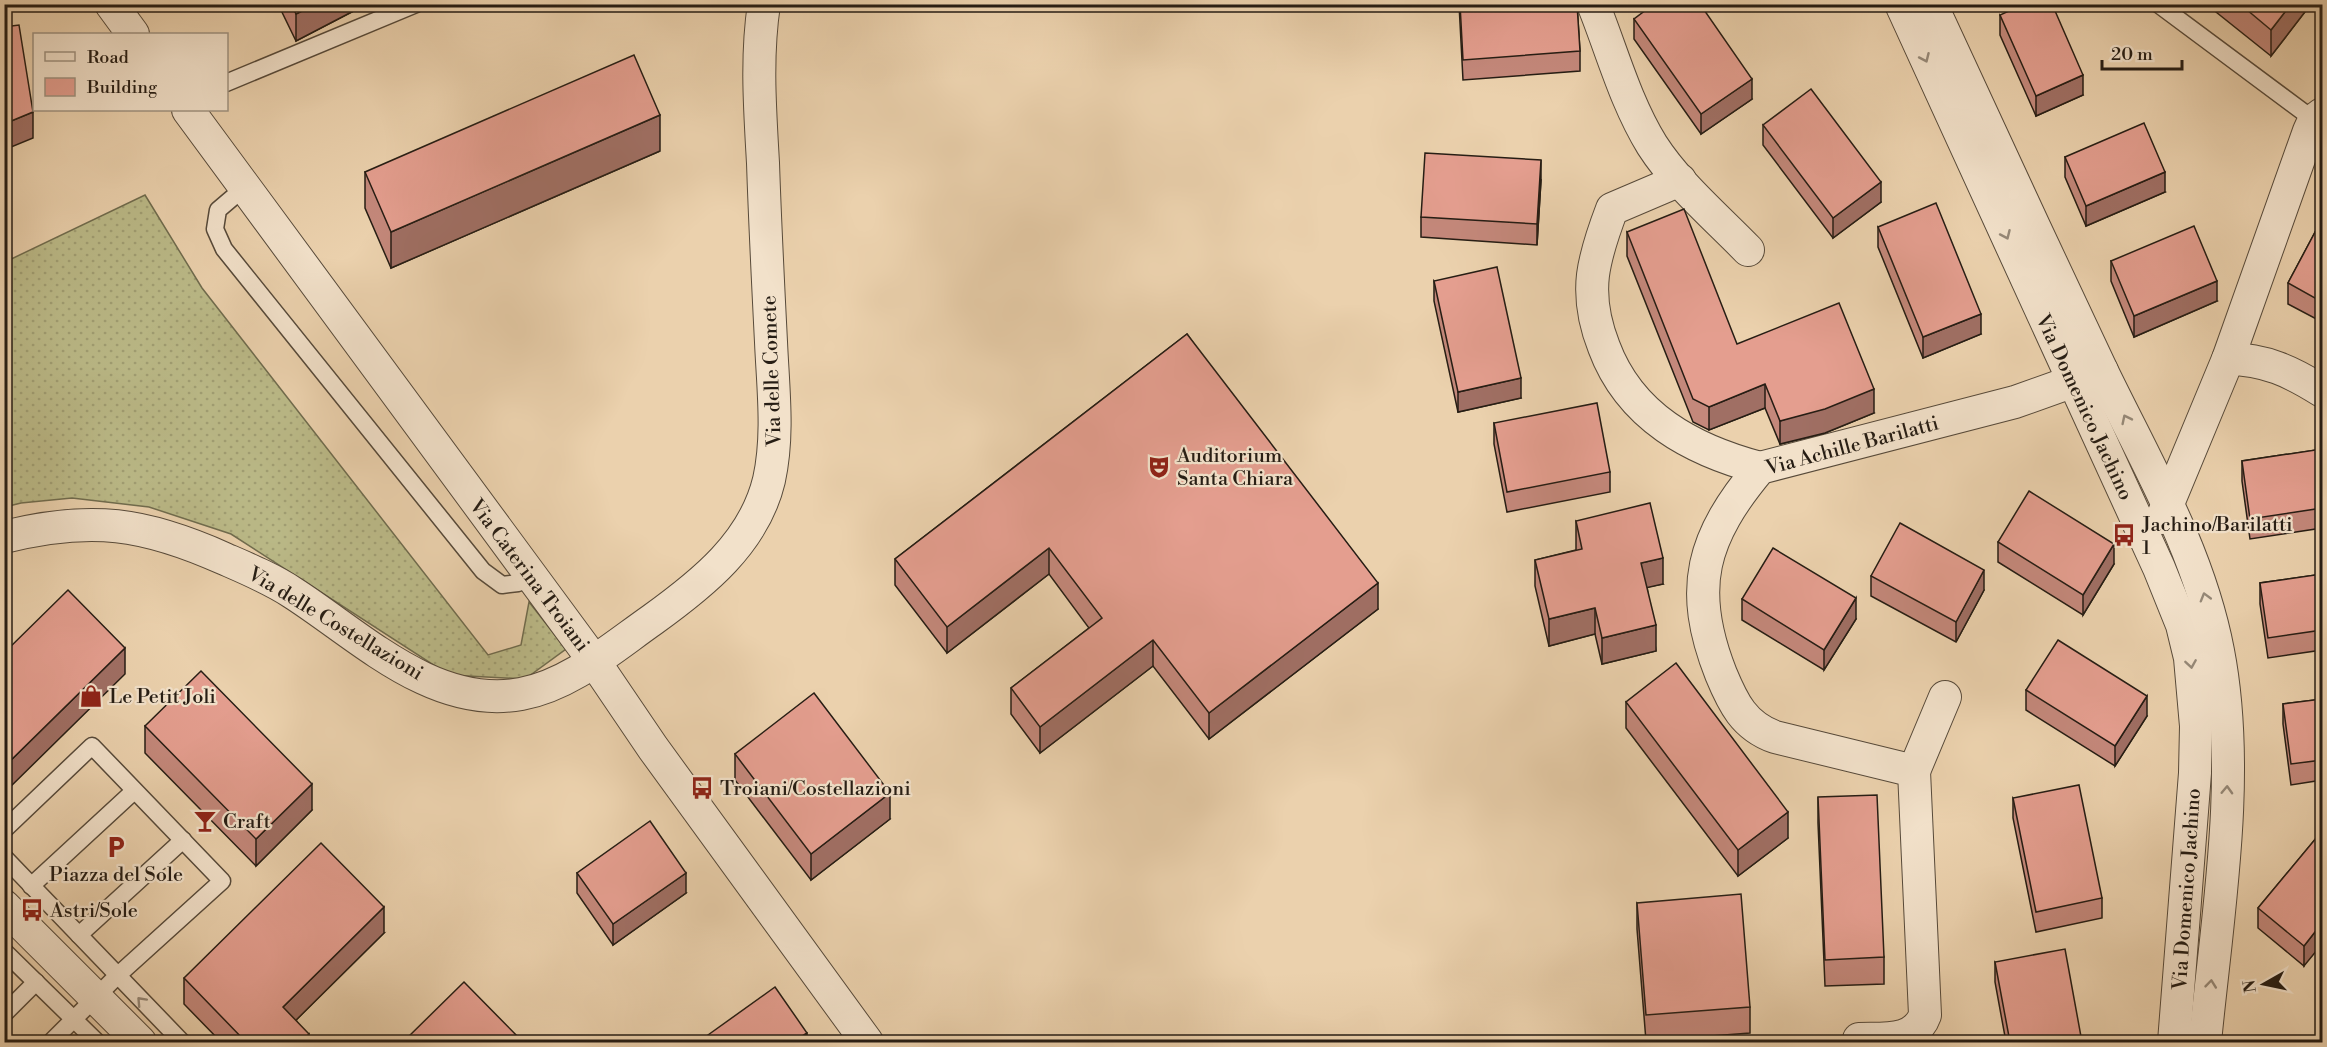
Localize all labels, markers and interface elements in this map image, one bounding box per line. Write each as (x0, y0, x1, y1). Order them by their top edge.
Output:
legend (33, 33, 228, 111)
scale bar (2102, 33, 2182, 71)
text: 20 m (2111, 43, 2153, 66)
text: Road (87, 46, 130, 69)
one-way arrow (1918, 51, 1930, 62)
text: Building (86, 76, 158, 99)
one-way arrow (1999, 229, 2011, 240)
street label: Via delle Comete (757, 295, 788, 448)
street label: Via Domenico Jachino (2029, 310, 2138, 505)
street label: Via Achille Barilatti (1762, 411, 1942, 482)
one-way arrow (2121, 415, 2133, 426)
place label: Auditorium Santa Chiara (1176, 444, 1294, 492)
theatre icon: Auditorium Santa Chiara (1146, 454, 1172, 480)
street label: Via Caterina Troiani (463, 494, 595, 658)
place label: Jachino/Barilatti 1 (2141, 513, 2293, 561)
bus stop icon: Jachino/Barilatti 1 (2111, 522, 2137, 548)
street label: Via delle Costellazioni (242, 561, 428, 687)
one-way arrow (2200, 592, 2212, 603)
one-way arrow (2184, 660, 2196, 669)
shop icon: Le Petit Joli (78, 683, 104, 709)
place label: Le Petit Joli (109, 685, 216, 710)
bus stop icon: Troiani/Costellazioni (689, 775, 715, 801)
place label: Troiani/Costellazioni (720, 777, 911, 802)
one-way arrow (2221, 786, 2234, 795)
street label: Via Domenico Jachino (2168, 787, 2207, 992)
bar icon: Craft (192, 808, 218, 834)
place label: Craft (223, 810, 270, 835)
parking icon: Piazza del Sole (103, 834, 129, 860)
place label: Piazza del Sole (49, 863, 183, 888)
bus stop icon: Astri/Sole (19, 897, 45, 923)
place label: Astri/Sole (49, 899, 138, 924)
north arrow (2234, 954, 2294, 1014)
text: N (2239, 978, 2261, 994)
one-way arrow (2204, 980, 2217, 989)
one-way arrow (137, 997, 148, 1008)

